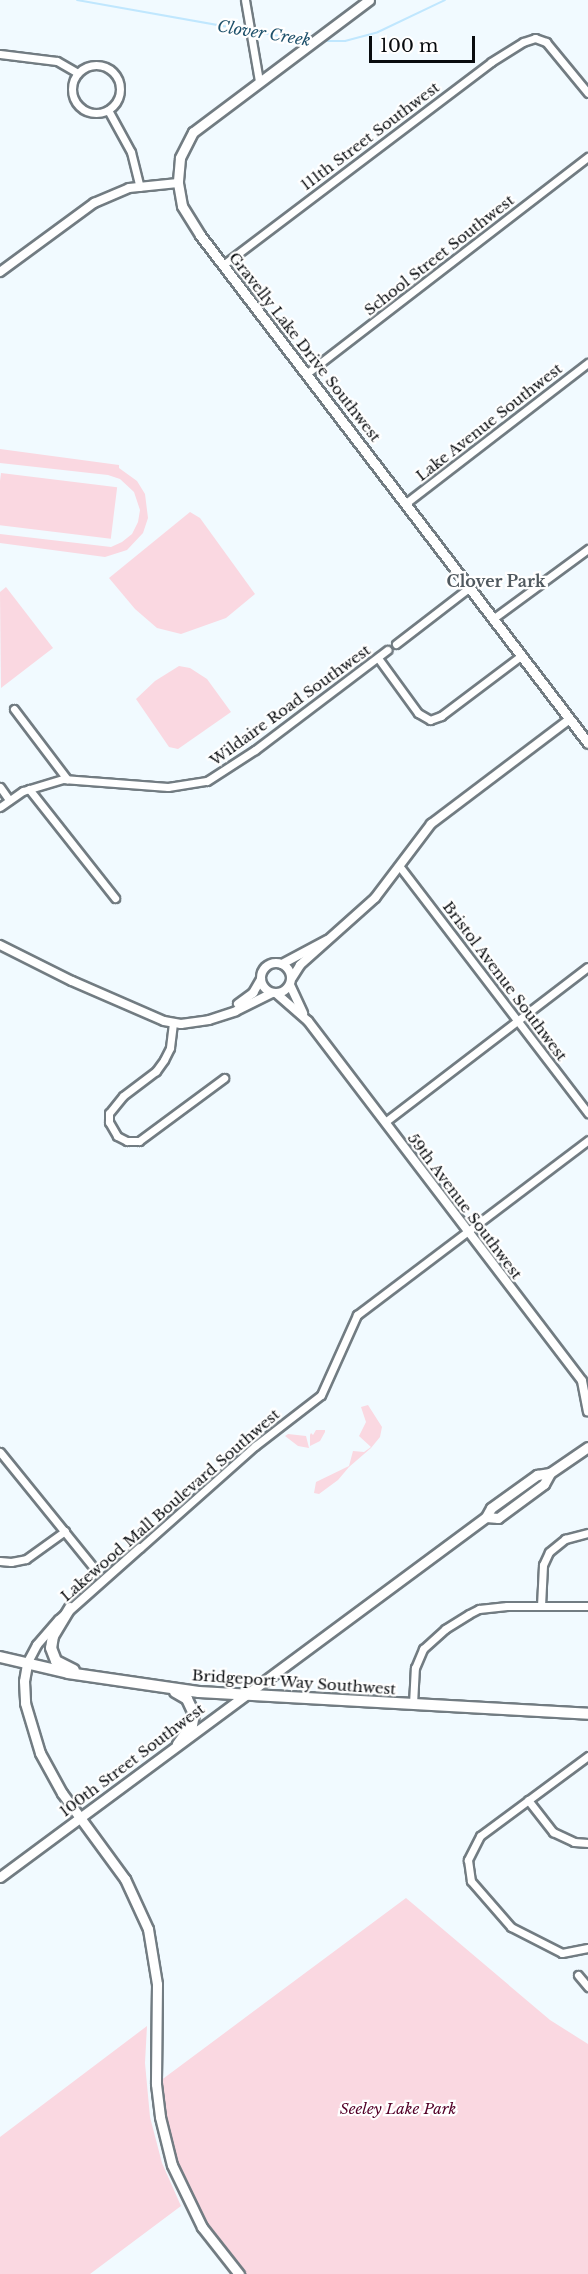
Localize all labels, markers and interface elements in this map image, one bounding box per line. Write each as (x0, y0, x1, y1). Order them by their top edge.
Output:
water label: Clover Creek (216, 16, 312, 50)
scale bar (372, 24, 478, 62)
text: 100 m (380, 35, 438, 57)
street label: 111th Street Southwest (297, 78, 443, 194)
street label: School Street Southwest (361, 191, 517, 319)
street label: Gravelly Lake Drive Southwest (225, 248, 385, 446)
street label: Lake Avenue Southwest (412, 359, 566, 485)
district label: Clover Park (446, 571, 546, 591)
street label: Wildaire Road Southwest (206, 641, 374, 769)
street label: Bristol Avenue Southwest (439, 898, 571, 1064)
street label: 59th Avenue Southwest (404, 1129, 526, 1283)
street label: Lakewood Mall Boulevard Southwest (57, 1405, 283, 1605)
street label: Bridgeport Way Southwest (191, 1666, 397, 1698)
street label: 100th Street Southwest (56, 1700, 208, 1820)
park label: Seeley Lake Park (340, 2100, 456, 2118)

